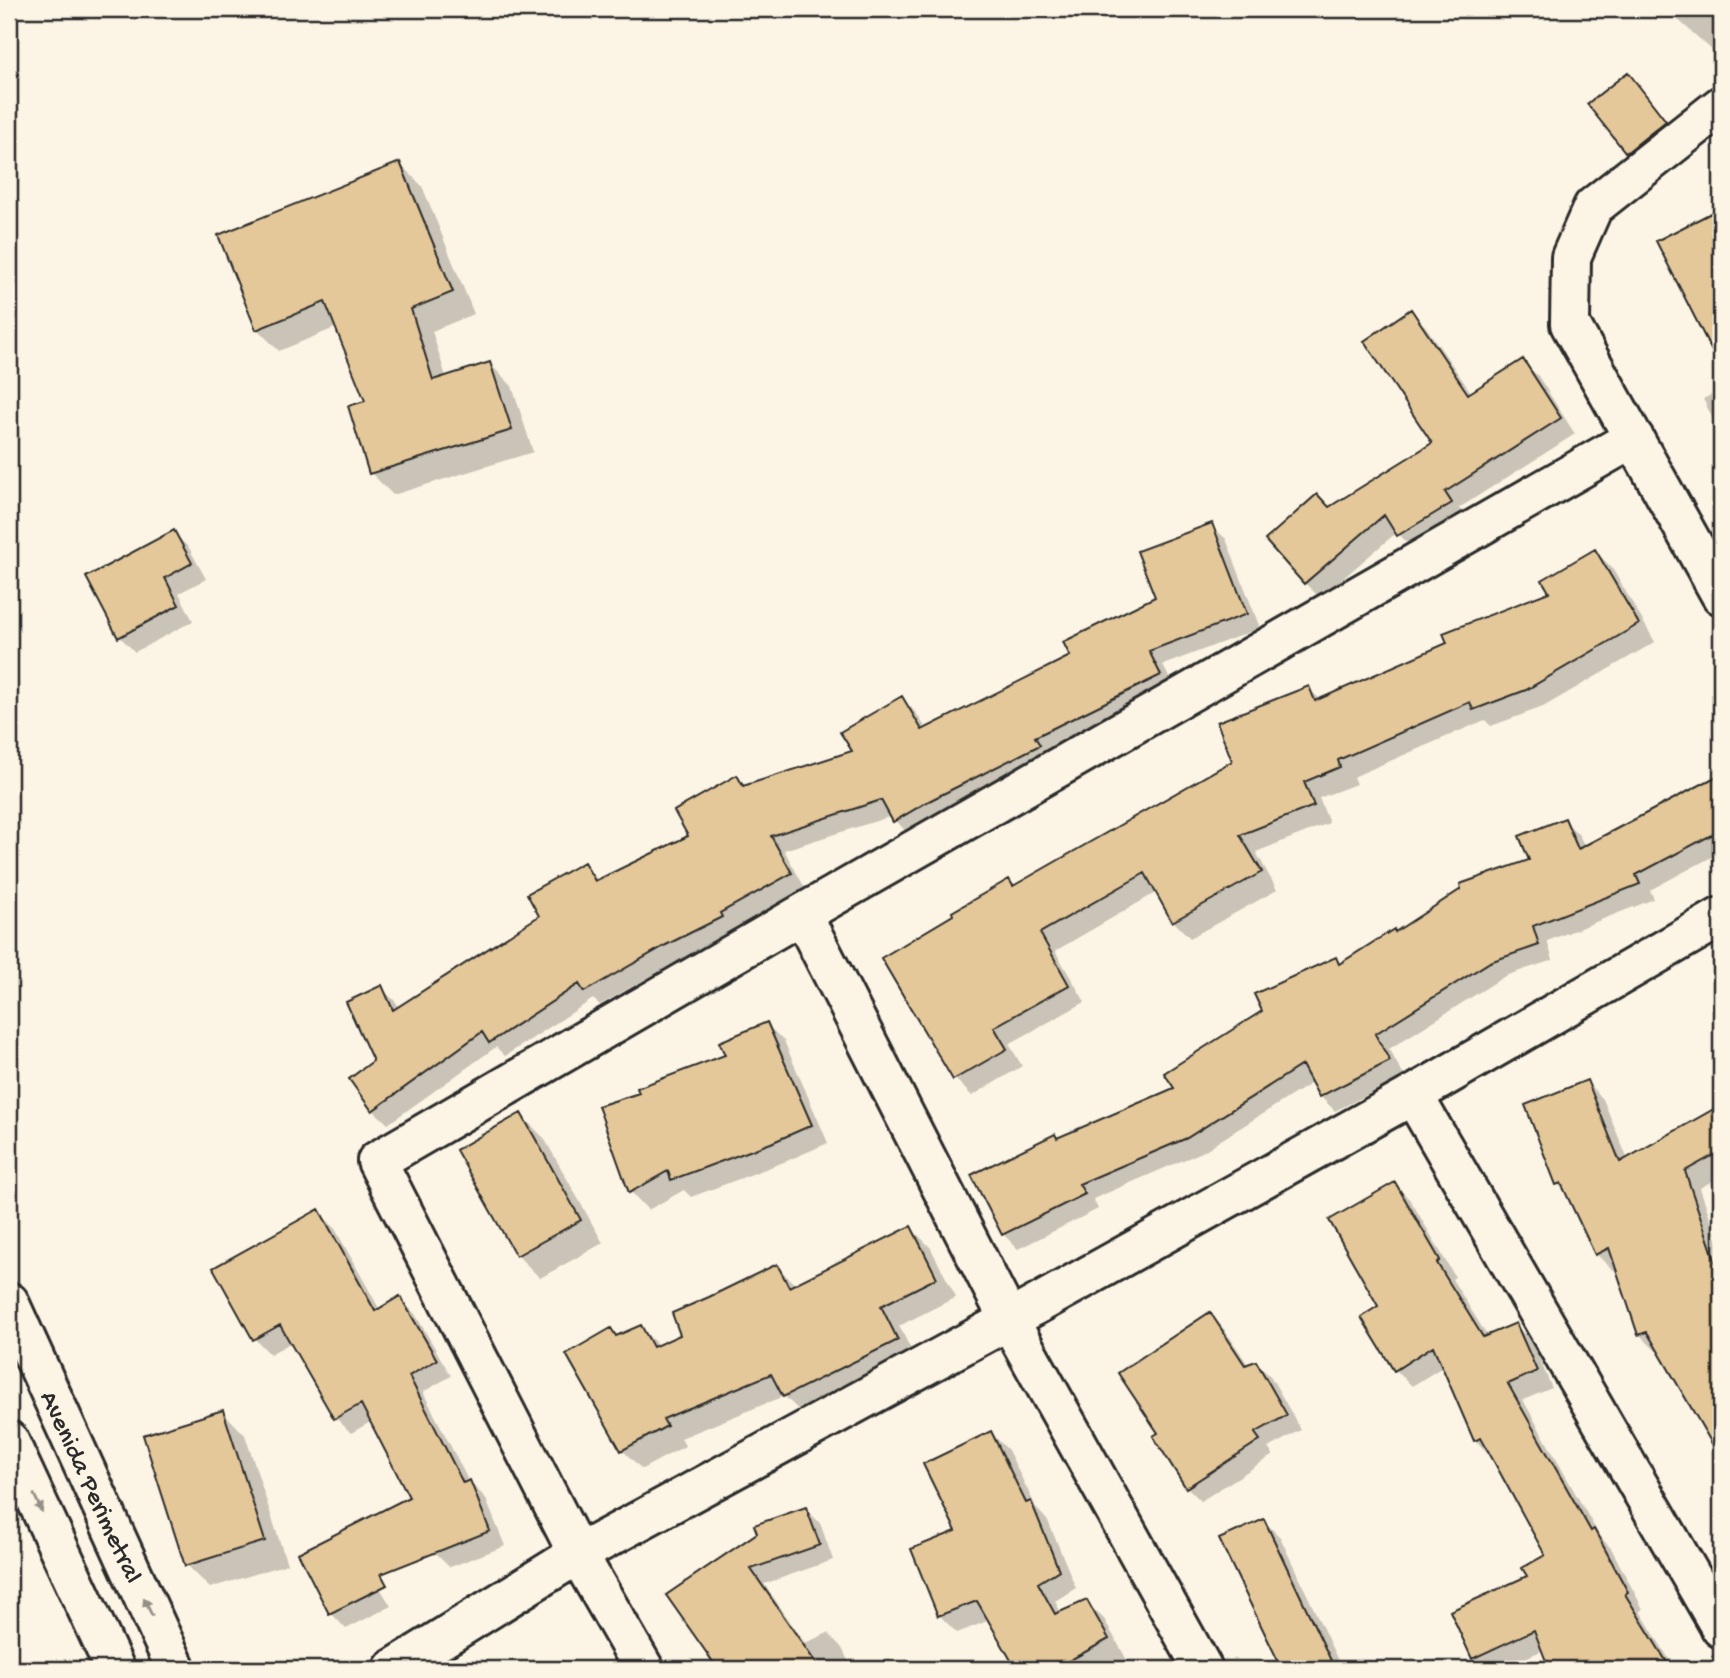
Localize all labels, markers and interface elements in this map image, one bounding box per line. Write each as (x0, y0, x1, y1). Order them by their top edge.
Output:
street label: Avenida Perimetral (31, 1387, 147, 1589)
one-way arrow (32, 1493, 43, 1513)
one-way arrow (142, 1597, 154, 1617)

